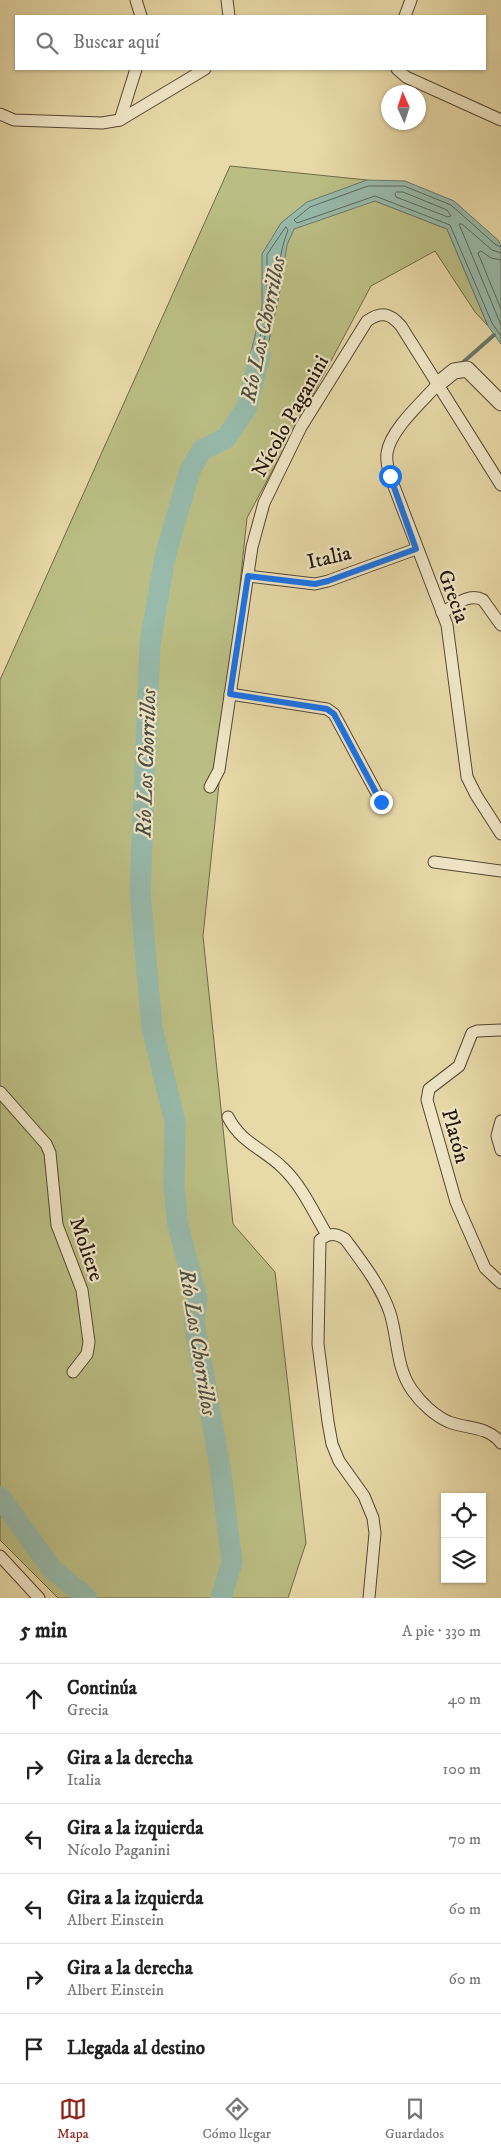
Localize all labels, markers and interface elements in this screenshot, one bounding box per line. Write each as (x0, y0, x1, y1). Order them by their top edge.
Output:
search box (15, 15, 486, 70)
icon: search (33, 29, 61, 57)
text: Buscar aquí (73, 31, 159, 54)
north arrow (381, 85, 426, 130)
water label: Río Los Chorrillos (235, 253, 292, 406)
street label: Nícolo Paganini (247, 351, 335, 482)
route start (379, 465, 402, 488)
street label: Italia (305, 540, 354, 576)
street label: Grecia (432, 566, 475, 626)
water label: Río Los Chorrillos (130, 687, 163, 839)
route end (370, 791, 393, 814)
street label: Platón (435, 1106, 475, 1166)
street label: Moliere (63, 1214, 109, 1285)
water label: Río Los Chorrillos (172, 1266, 223, 1419)
map controls (441, 1493, 486, 1583)
button: locate (441, 1493, 486, 1538)
button: layers (441, 1538, 486, 1583)
text: 5 min (20, 1618, 67, 1644)
text: A pie · 330 m (402, 1621, 481, 1641)
text: Continúa (67, 1677, 137, 1700)
icon: ahead (20, 1685, 48, 1713)
text: 40 m (448, 1689, 481, 1709)
text: Grecia (67, 1700, 109, 1720)
text: Gira a la derecha (67, 1747, 193, 1770)
icon: right (20, 1755, 48, 1783)
text: 100 m (443, 1759, 481, 1779)
text: Italia (67, 1770, 101, 1790)
text: Gira a la izquierda (67, 1817, 203, 1840)
icon: left (20, 1825, 48, 1853)
text: 70 m (449, 1829, 481, 1849)
text: Nícolo Paganini (67, 1840, 170, 1860)
text: Gira a la izquierda (67, 1887, 203, 1910)
icon: left (20, 1895, 48, 1923)
text: 60 m (449, 1899, 481, 1919)
text: Albert Einstein (67, 1910, 164, 1930)
text: Gira a la derecha (67, 1957, 193, 1980)
icon: right (20, 1965, 48, 1993)
text: 60 m (449, 1969, 481, 1989)
text: Albert Einstein (67, 1980, 164, 2000)
icon: arrive (20, 2035, 48, 2063)
text: Llegada al destino (67, 2037, 205, 2060)
tab: Mapa (57, 2095, 89, 2143)
tab: Cómo llegar (203, 2095, 271, 2143)
tab: Guardados (385, 2095, 444, 2143)

